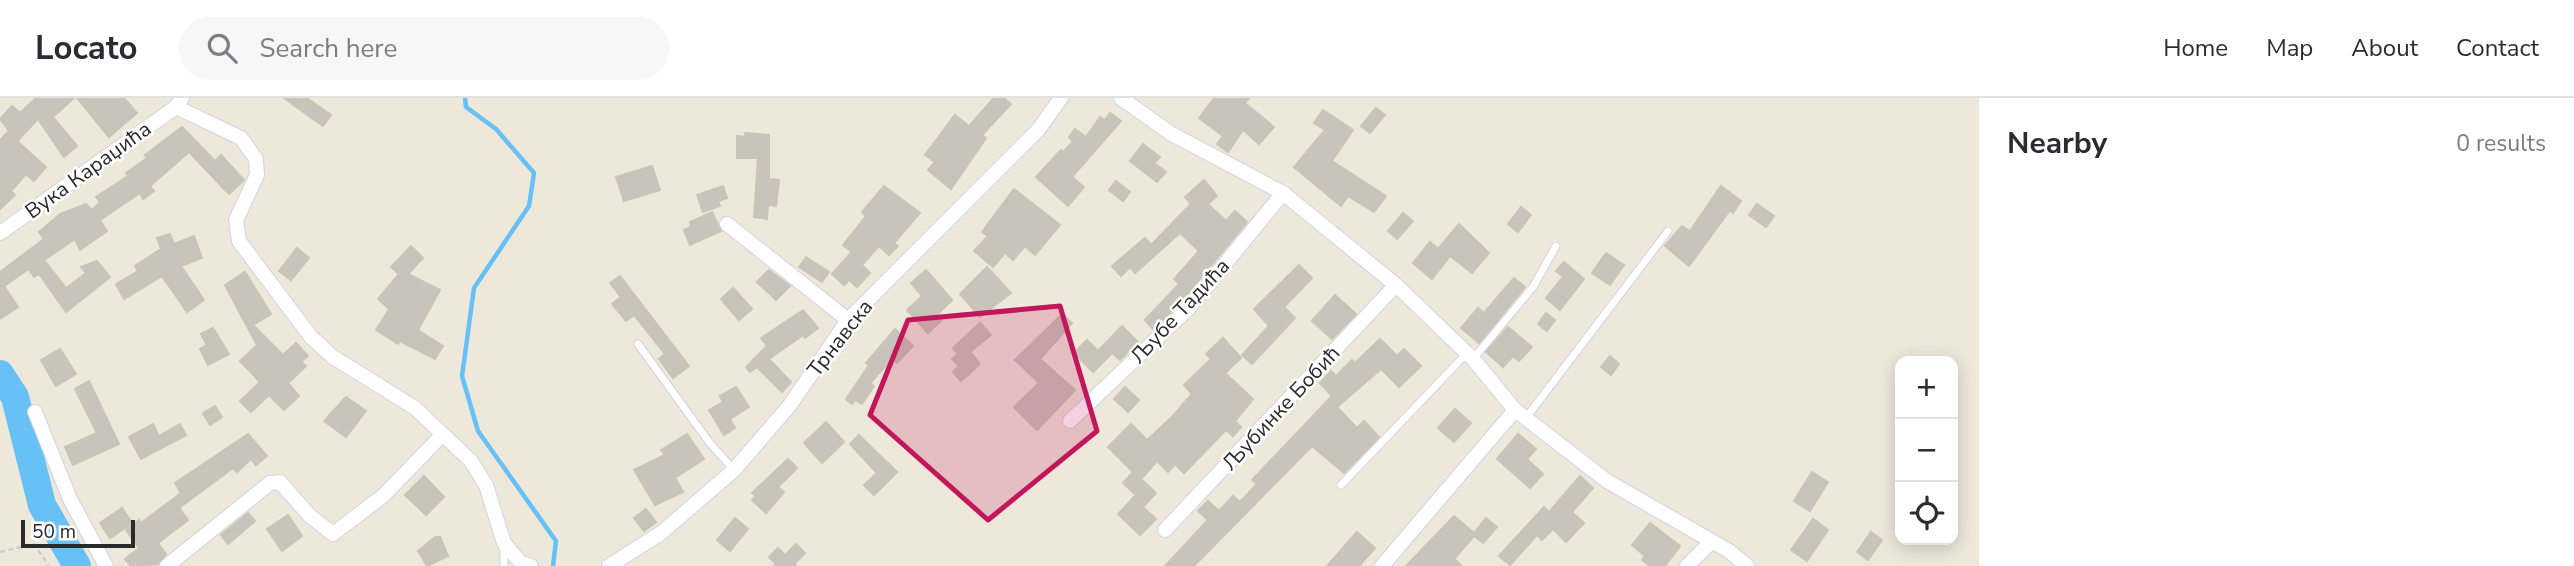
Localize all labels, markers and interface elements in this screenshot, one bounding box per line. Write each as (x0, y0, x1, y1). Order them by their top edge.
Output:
search box (179, 17, 669, 80)
text: Locato (35, 26, 137, 71)
icon: search (203, 29, 241, 67)
text: Search here (259, 31, 397, 66)
text: Home (2163, 32, 2228, 64)
text: Map (2266, 32, 2313, 64)
text: About (2351, 32, 2418, 64)
text: Contact (2456, 32, 2539, 64)
street label: Вука Караџића (19, 115, 157, 225)
text: Nearby (2007, 123, 2107, 164)
text: 0 results (2456, 128, 2546, 159)
street label: Љубе Тадића (1124, 252, 1236, 370)
street label: Трнавска (801, 294, 879, 382)
street label: Љубинке Бобић (1216, 340, 1346, 476)
map controls (1895, 356, 1958, 545)
button: + (1895, 356, 1958, 419)
button: − (1895, 419, 1958, 482)
button: locate (1895, 482, 1958, 545)
scale bar (21, 517, 135, 549)
text: 50 m (32, 519, 76, 545)

